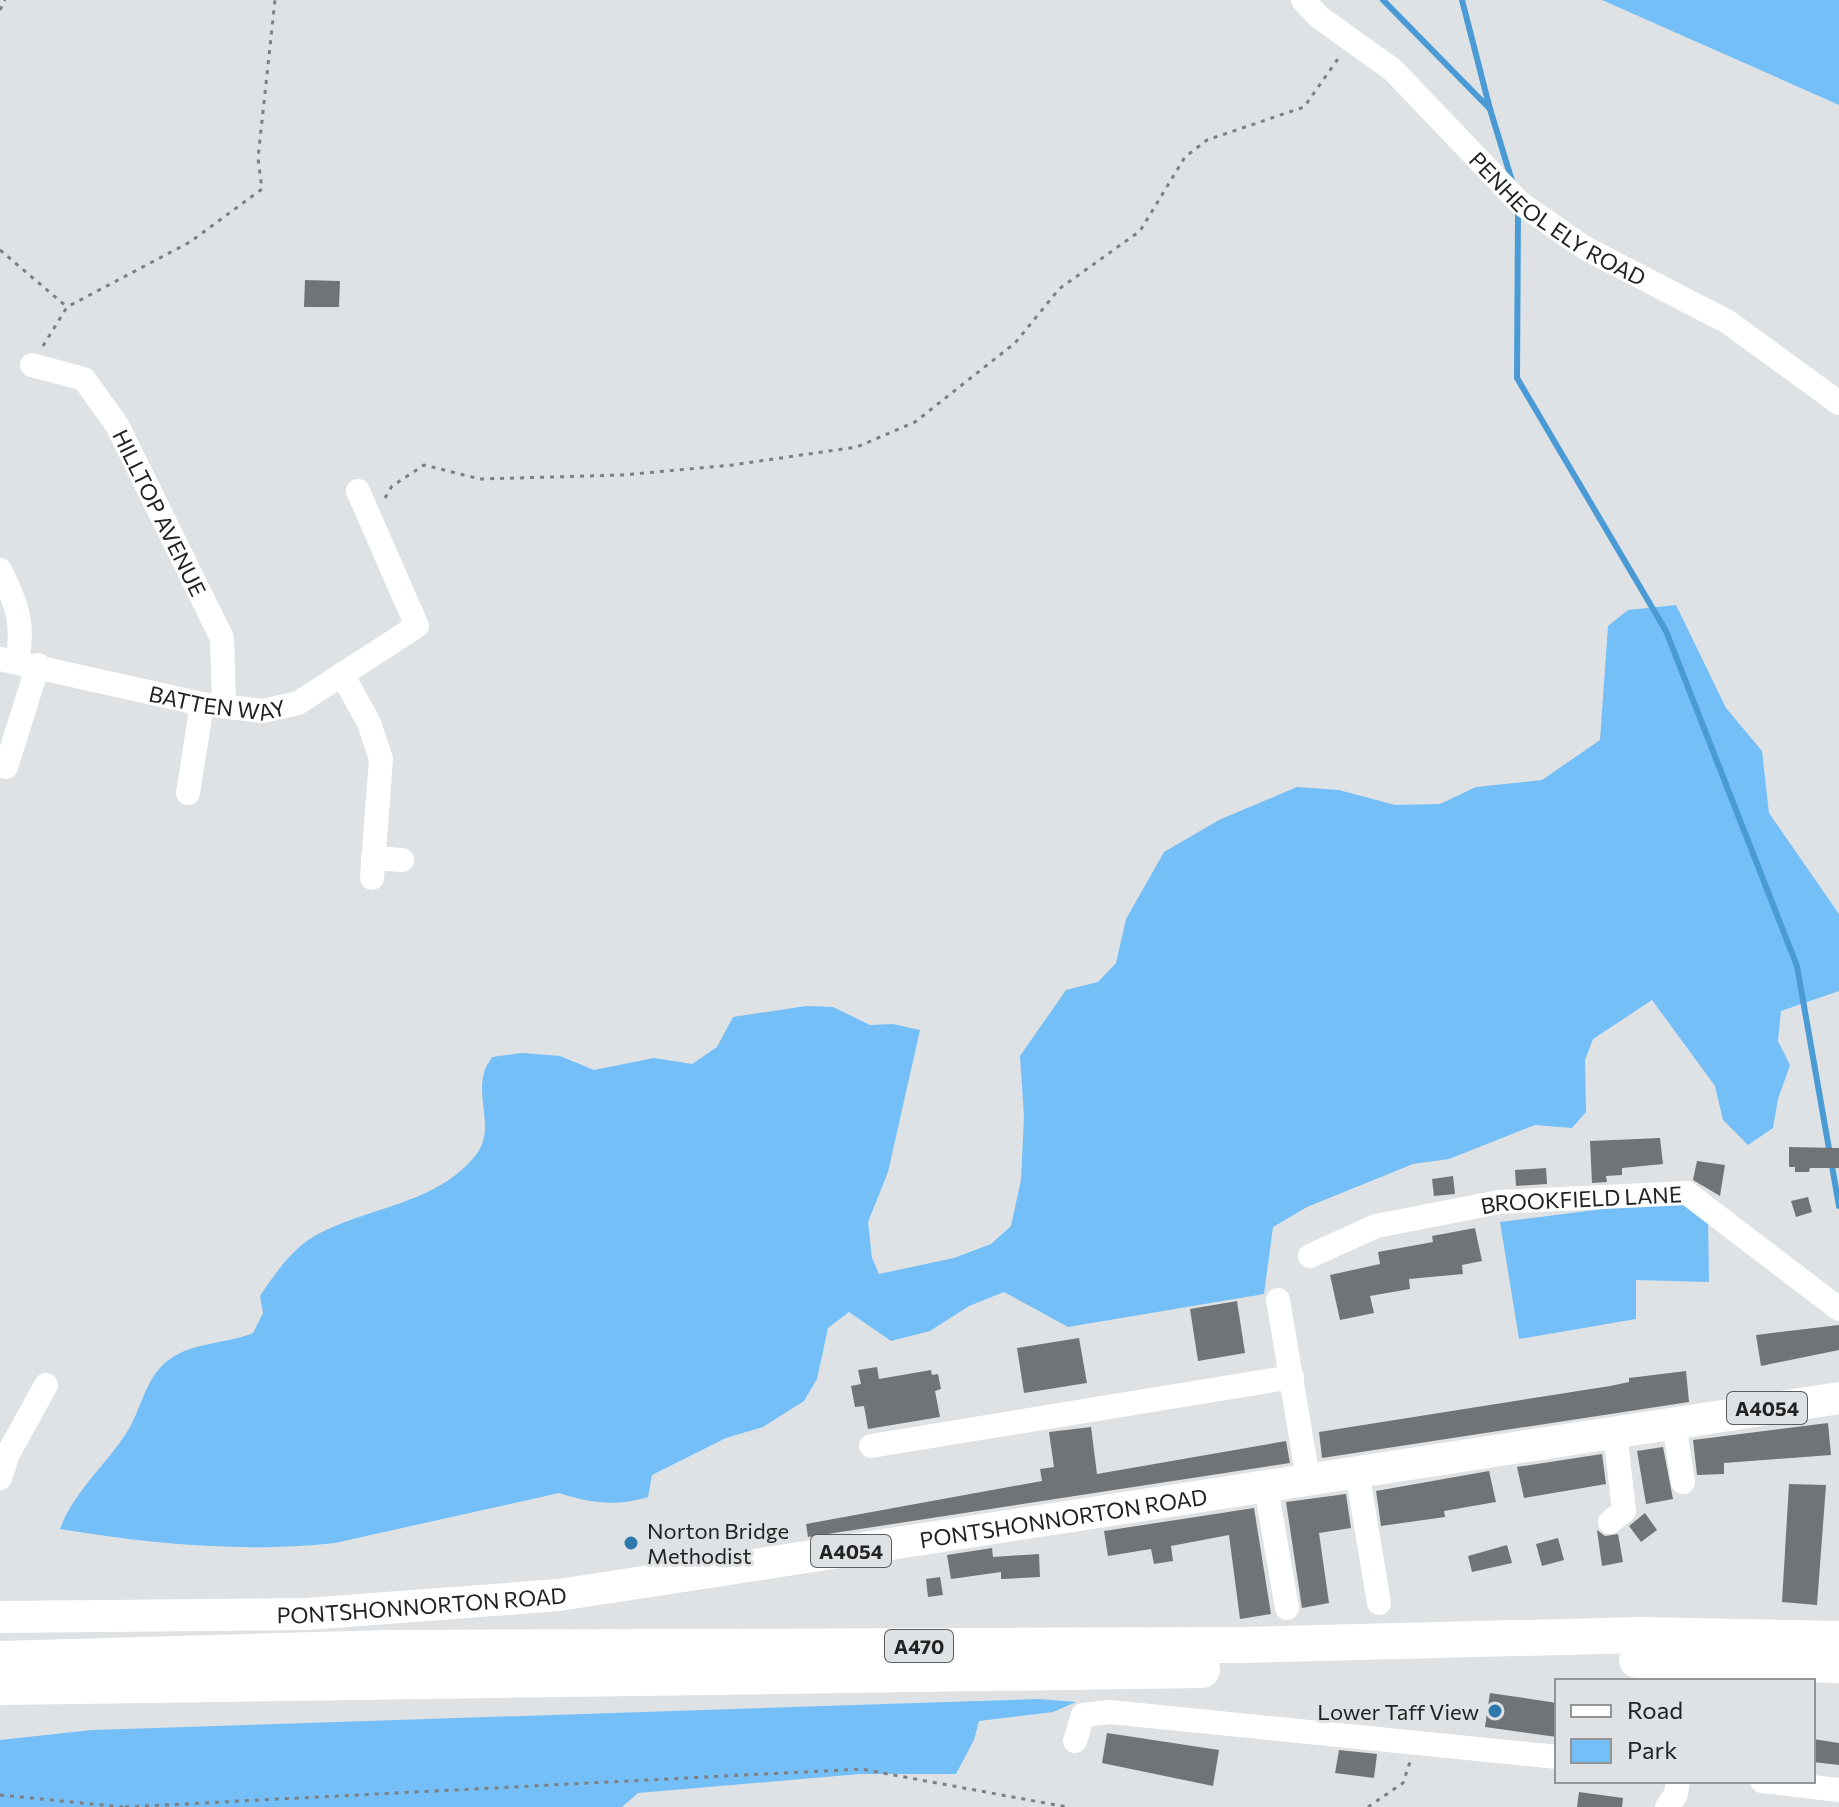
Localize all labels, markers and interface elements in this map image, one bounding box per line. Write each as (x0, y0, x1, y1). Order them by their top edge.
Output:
street label: PENHEOL ELY ROAD (1464, 145, 1651, 291)
street label: HILLTOP AVENUE (108, 425, 213, 600)
street label: BATTEN WAY (146, 679, 288, 725)
street label: BROOKFIELD LANE (1478, 1180, 1682, 1219)
road number: A4054 (1727, 1392, 1807, 1424)
street label: PONTSHONNORTON ROAD (918, 1482, 1209, 1553)
place label: Norton Bridge Methodist (647, 1517, 789, 1569)
marker: Norton Bridge Methodist (622, 1534, 640, 1552)
road number: A4054 (811, 1535, 891, 1567)
street label: PONTSHONNORTON ROAD (277, 1581, 568, 1628)
road number: A470 (885, 1630, 953, 1662)
legend (1555, 1679, 1815, 1783)
text: Road (1627, 1695, 1683, 1724)
place label: Lower Taff View (1317, 1698, 1479, 1725)
marker: Lower Taff View (1486, 1702, 1504, 1720)
text: Park (1627, 1735, 1677, 1764)

